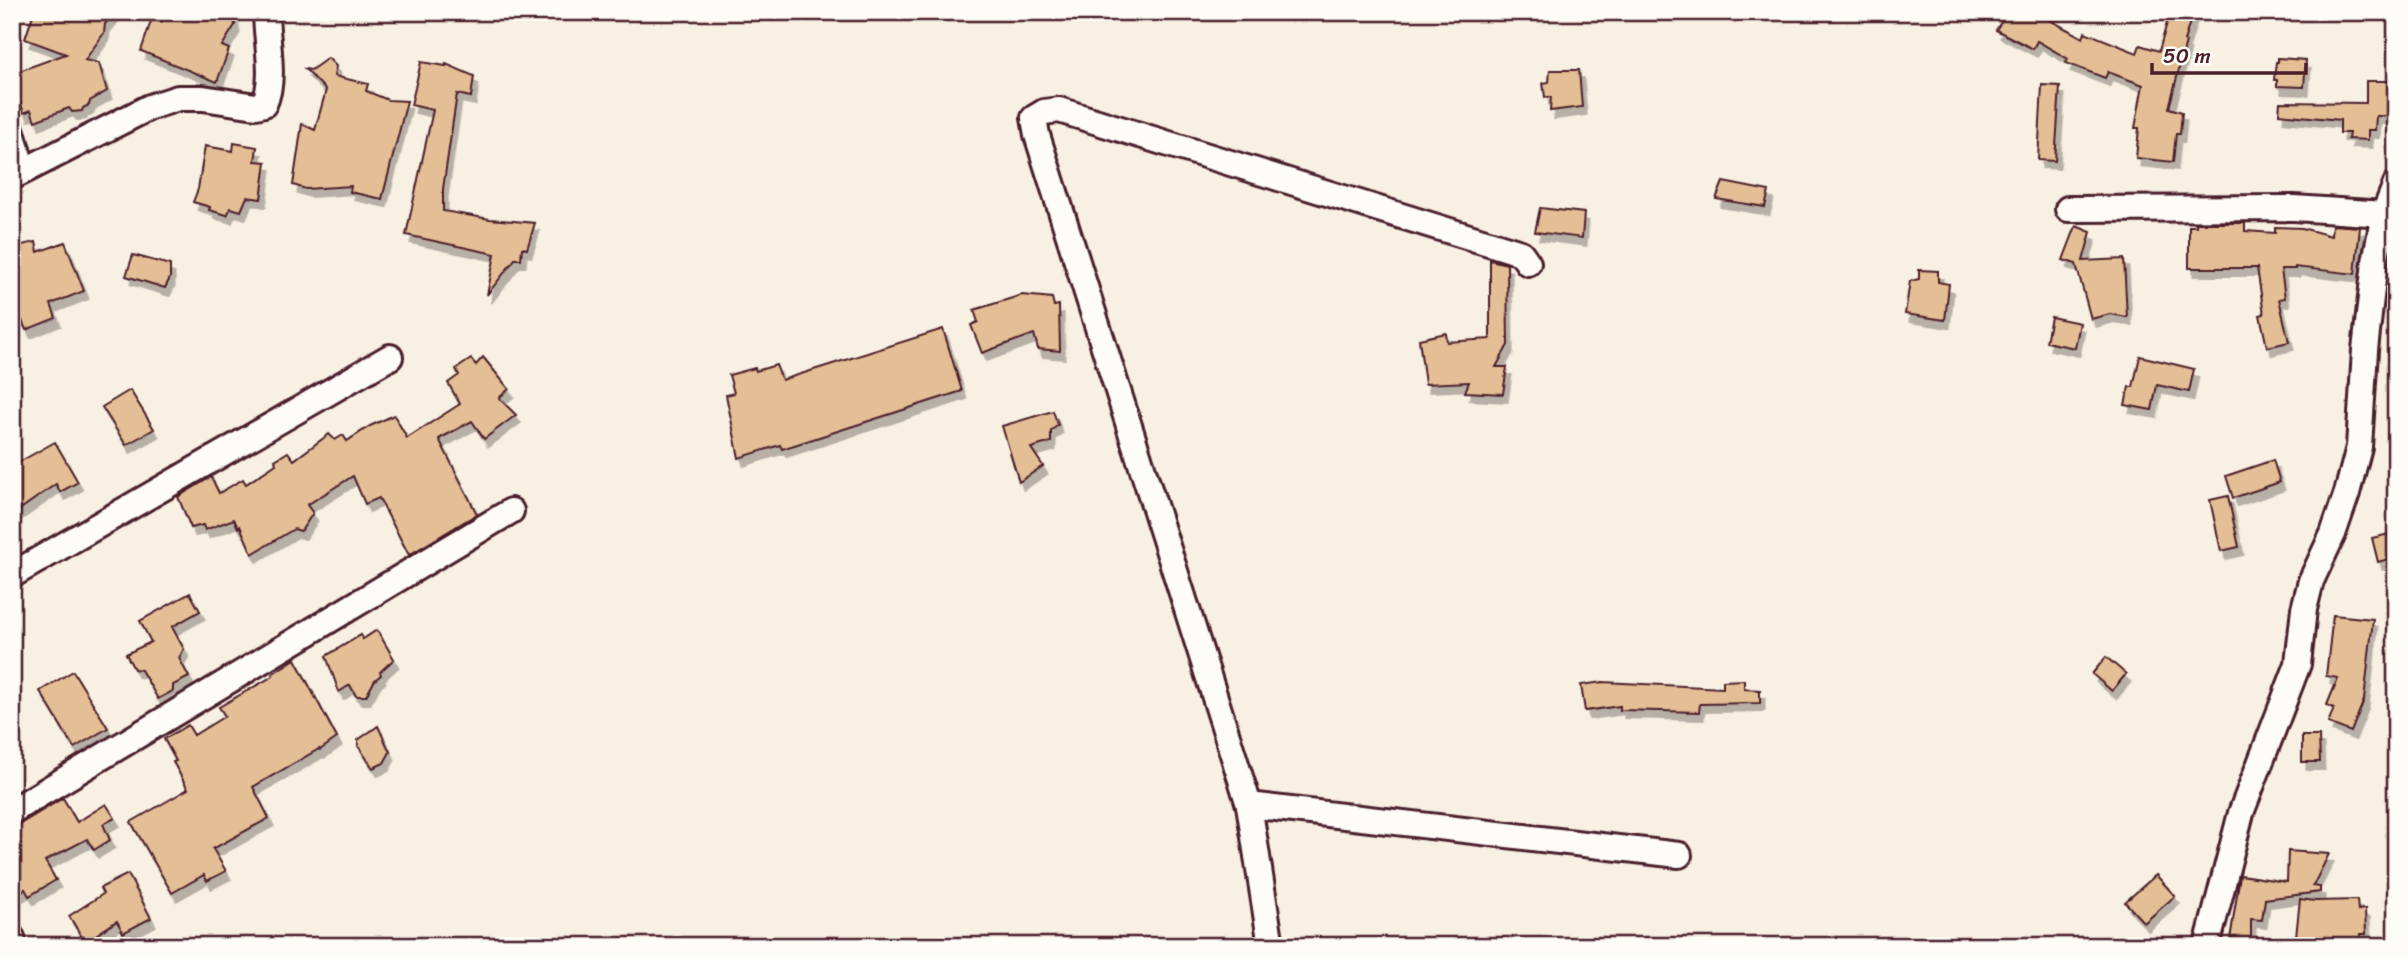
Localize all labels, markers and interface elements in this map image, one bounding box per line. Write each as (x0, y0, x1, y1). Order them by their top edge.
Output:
scale bar (2152, 32, 2306, 76)
text: 50 m (2163, 37, 2211, 75)

